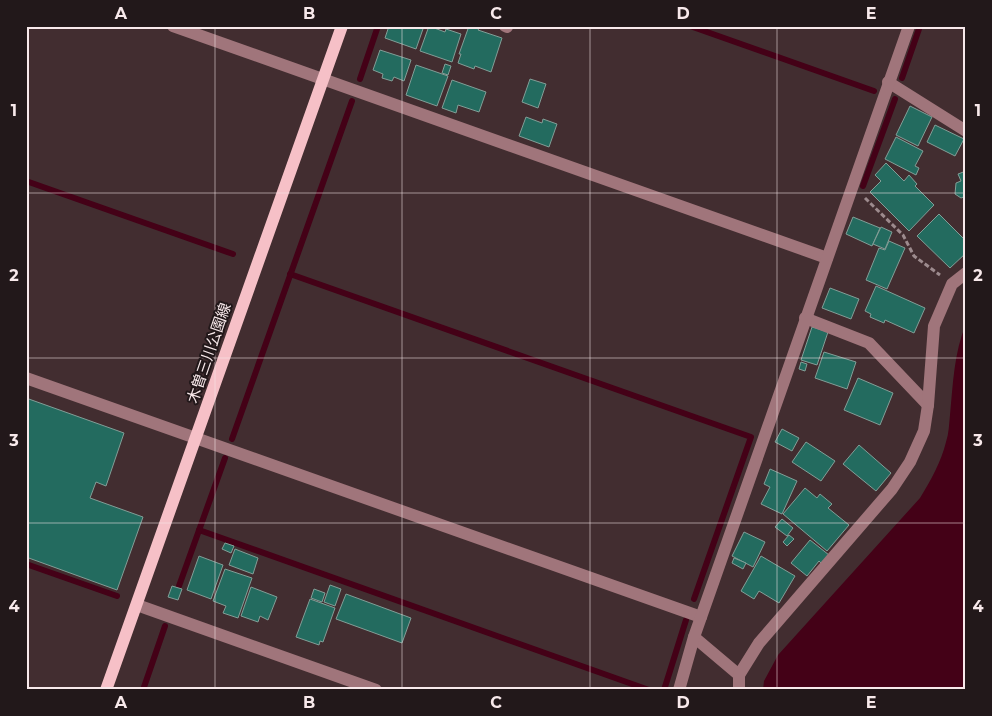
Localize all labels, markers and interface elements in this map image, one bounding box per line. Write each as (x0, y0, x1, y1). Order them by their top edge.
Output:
text: A (114, 4, 128, 23)
text: B (303, 4, 315, 23)
text: C (490, 4, 502, 23)
text: D (676, 4, 690, 23)
text: E (866, 4, 876, 23)
text: 1 (11, 101, 17, 120)
text: 1 (975, 101, 981, 120)
text: 2 (9, 266, 19, 285)
text: 2 (973, 266, 983, 285)
street label: 木曽三川公園線 (182, 300, 235, 406)
text: 3 (8, 431, 19, 450)
text: 3 (972, 431, 983, 450)
text: 4 (8, 597, 20, 616)
text: 4 (972, 597, 984, 616)
text: A (114, 693, 128, 712)
text: B (303, 693, 315, 712)
text: C (490, 693, 502, 712)
text: D (676, 693, 690, 712)
text: E (866, 693, 876, 712)

